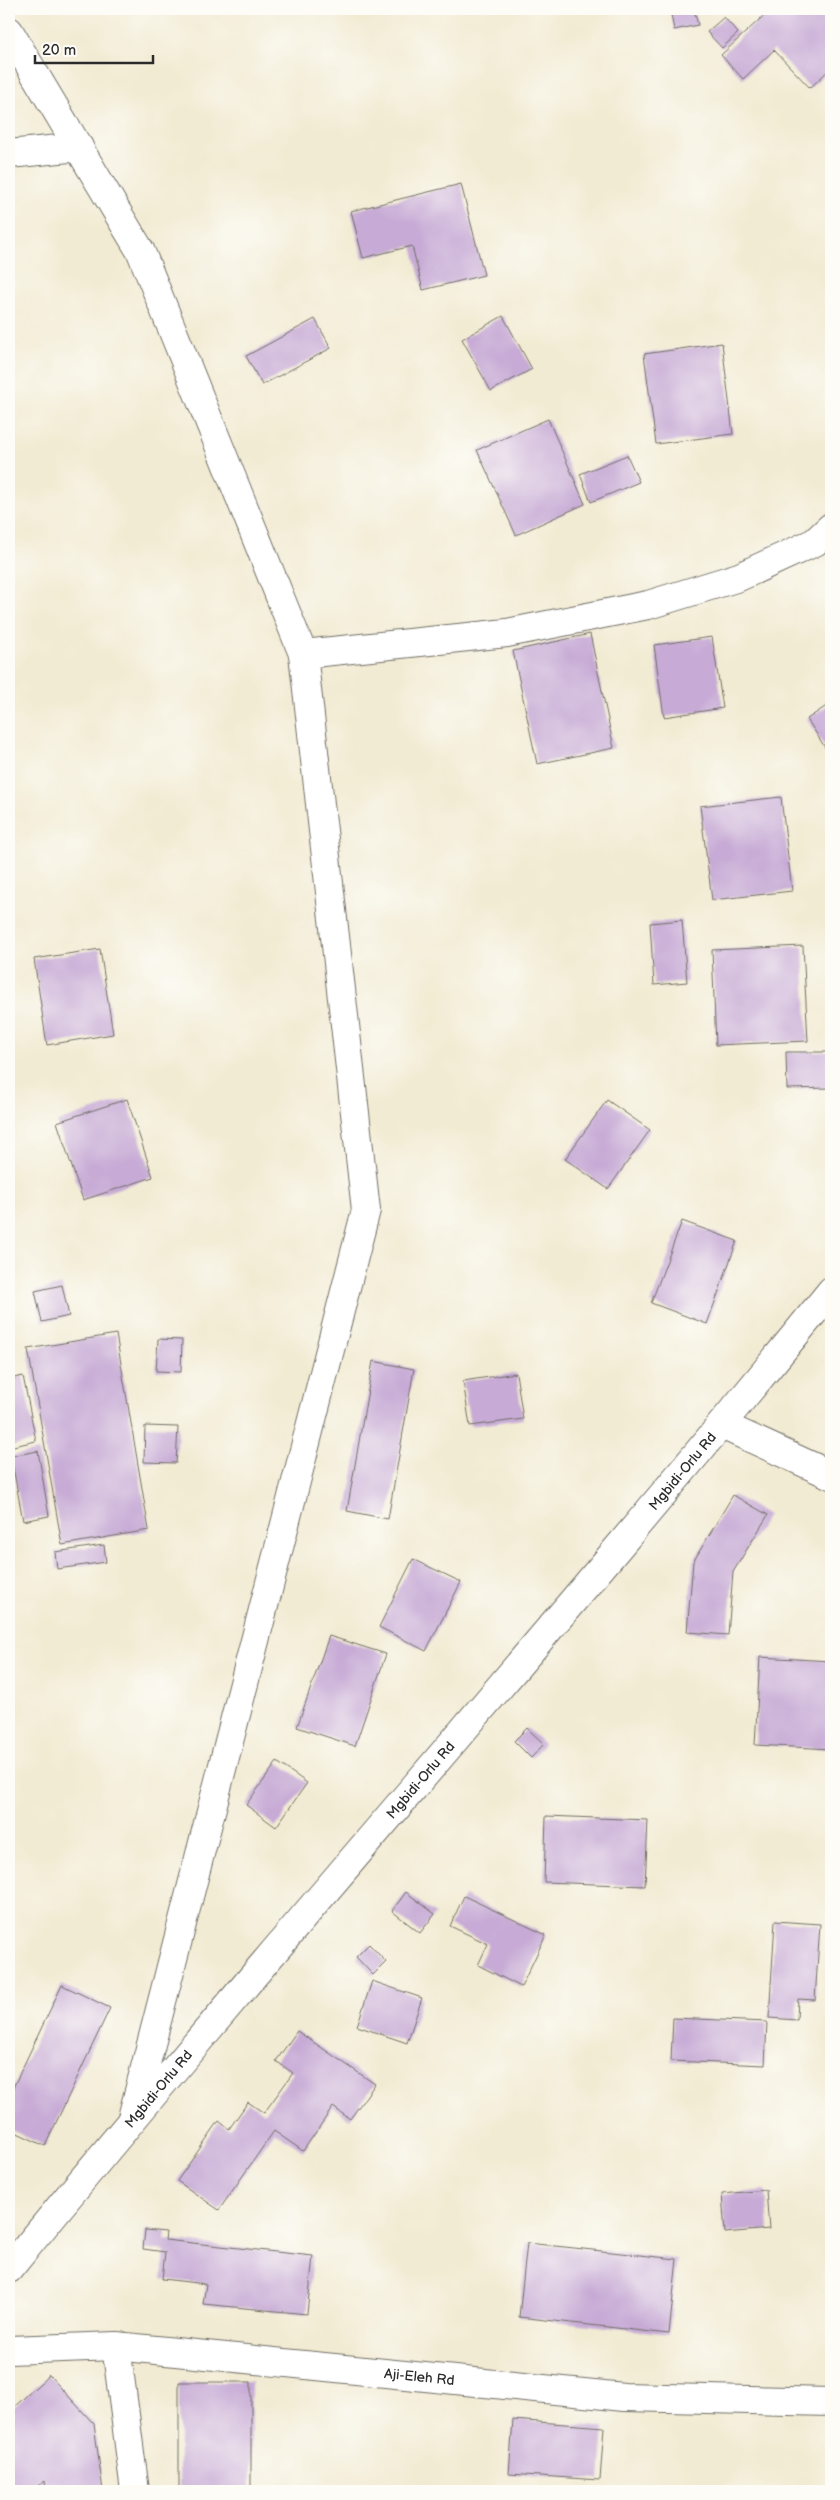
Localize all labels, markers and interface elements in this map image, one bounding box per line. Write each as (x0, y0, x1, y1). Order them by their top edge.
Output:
scale bar (35, 32, 152, 64)
text: 20 m (42, 41, 76, 60)
street label: Mgbidi-Orlu Rd (645, 1429, 720, 1513)
street label: Mgbidi-Orlu Rd (383, 1738, 458, 1822)
street label: Mgbidi-Orlu Rd (121, 2046, 196, 2131)
street label: Aji-Eleh Rd (384, 2364, 455, 2388)

